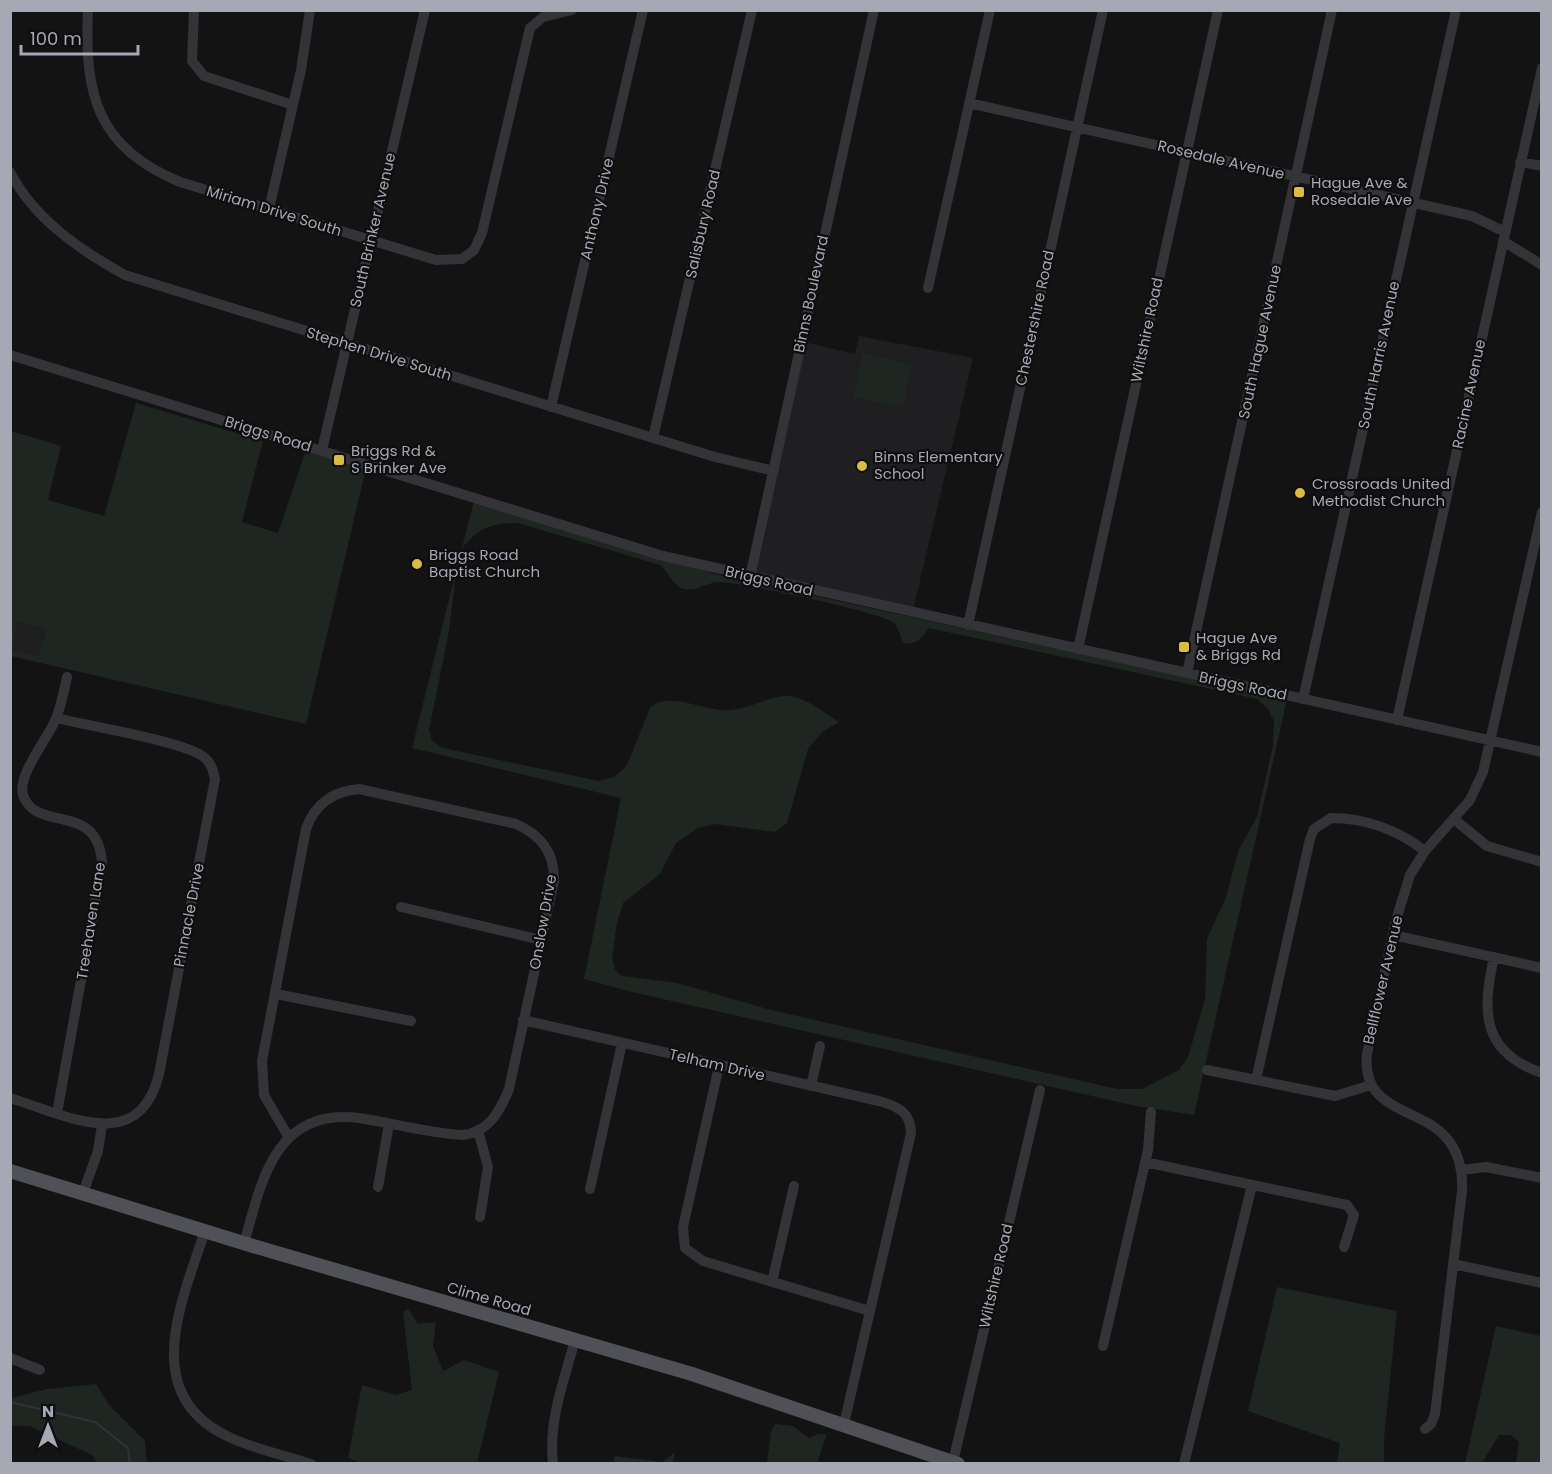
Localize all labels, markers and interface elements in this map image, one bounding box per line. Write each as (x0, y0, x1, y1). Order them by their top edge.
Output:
scale bar (21, 18, 138, 56)
text: 100 m (30, 26, 82, 51)
street label: Rosedale Avenue (1156, 135, 1287, 184)
street label: South Brinker Avenue (344, 150, 401, 309)
street label: Anthony Drive (575, 156, 618, 262)
street label: Salisbury Road (680, 167, 725, 280)
place label: Hague Ave & Rosedale Ave (1311, 172, 1412, 210)
street label: Miriam Drive South (204, 180, 344, 241)
marker: Hague Ave & Rosedale Ave (1292, 185, 1306, 199)
street label: Binns Boulevard (788, 233, 833, 355)
street label: Chestershire Road (1010, 248, 1059, 387)
street label: South Hague Avenue (1233, 263, 1286, 421)
street label: Wiltshire Road (1125, 276, 1168, 384)
street label: South Harris Avenue (1353, 279, 1404, 431)
street label: Stephen Drive South (304, 321, 454, 386)
street label: Racine Avenue (1447, 337, 1490, 451)
street label: Briggs Road (222, 410, 314, 457)
place label: Briggs Rd & S Brinker Ave (351, 440, 446, 478)
place label: Binns Elementary School (874, 446, 1003, 484)
marker: Briggs Rd & S Brinker Ave (332, 453, 346, 467)
marker: Binns Elementary School (855, 459, 869, 473)
place label: Crossroads United Methodist Church (1312, 473, 1450, 511)
marker: Crossroads United Methodist Church (1293, 486, 1307, 500)
place label: Briggs Road Baptist Church (429, 544, 540, 582)
marker: Briggs Road Baptist Church (410, 557, 424, 571)
street label: Briggs Road (723, 560, 815, 601)
place label: Hague Ave & Briggs Rd (1196, 627, 1281, 665)
marker: Hague Ave & Briggs Rd (1177, 640, 1191, 654)
street label: Briggs Road (1197, 666, 1289, 705)
street label: Treehaven Lane (71, 861, 110, 981)
street label: Pinnacle Drive (168, 861, 209, 969)
street label: Onslow Drive (524, 873, 561, 971)
street label: Bellflower Avenue (1357, 913, 1408, 1046)
street label: Telham Drive (667, 1043, 767, 1086)
street label: Wiltshire Road (973, 1222, 1018, 1330)
street label: Clime Road (445, 1276, 534, 1321)
north arrow (18, 1396, 78, 1456)
text: N (42, 1400, 54, 1423)

